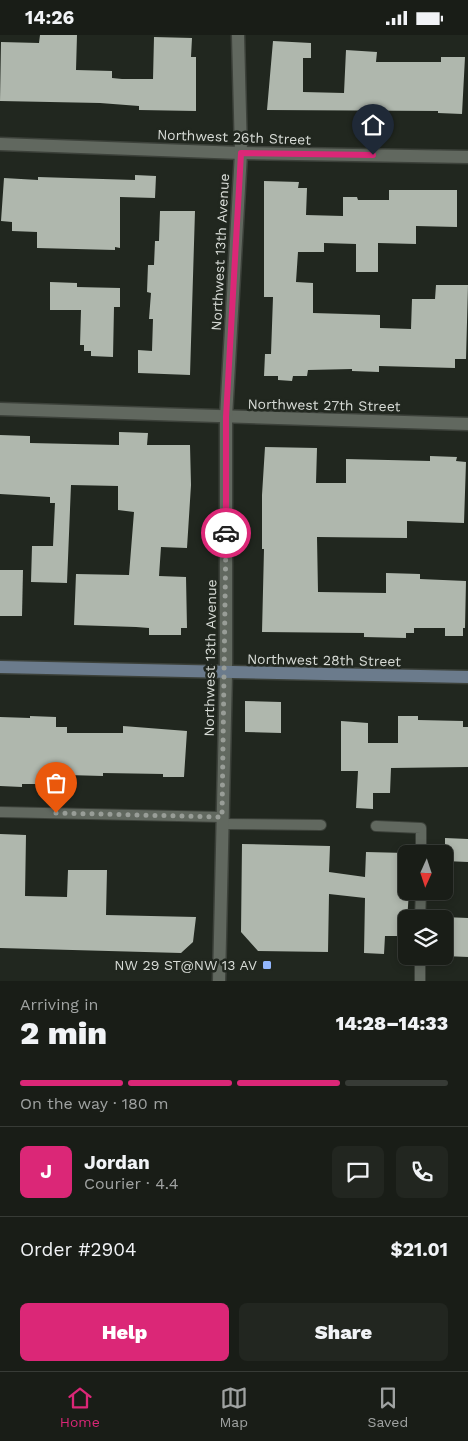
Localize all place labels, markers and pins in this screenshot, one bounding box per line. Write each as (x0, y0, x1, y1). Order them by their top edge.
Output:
pin (352, 104, 394, 155)
pin (35, 762, 77, 813)
place label: NW 29 ST@NW 13 AV (114, 957, 257, 973)
marker: NW 29 ST@NW 13 AV (261, 959, 273, 971)

